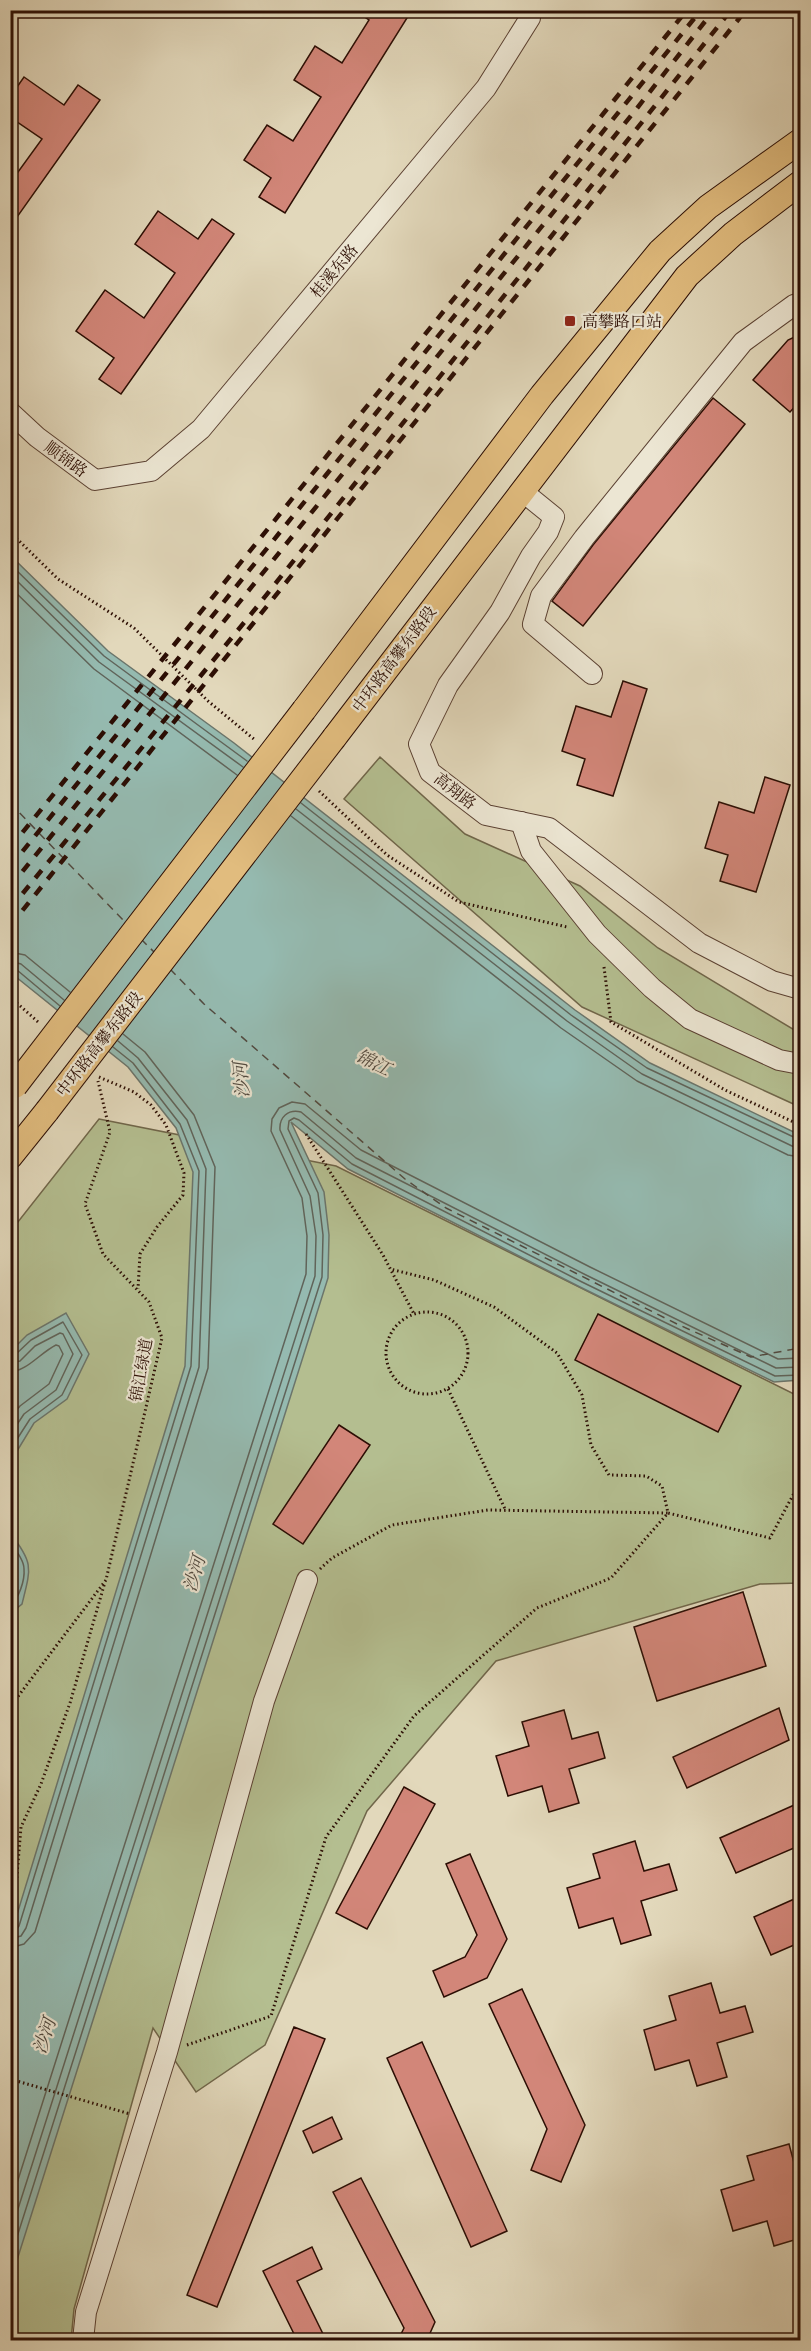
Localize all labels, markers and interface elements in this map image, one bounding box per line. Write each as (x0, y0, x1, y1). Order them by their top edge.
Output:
street label: 桂溪东路 (306, 240, 362, 302)
place label: 高攀路口站 (582, 312, 662, 331)
marker: 高攀路口站 (563, 314, 577, 328)
street label: 顺锦路 (41, 437, 91, 481)
street label: 中环路高攀东路段 (348, 602, 440, 716)
street label: 高翔路 (430, 769, 480, 813)
street label: 中环路高攀东路段 (52, 988, 146, 1100)
water label: 锦江 (352, 1046, 396, 1082)
water label: 沙河 (230, 1058, 254, 1099)
street label: 锦江绿道 (126, 1337, 156, 1403)
water label: 沙河 (180, 1551, 211, 1594)
water label: 沙河 (29, 2013, 61, 2056)

